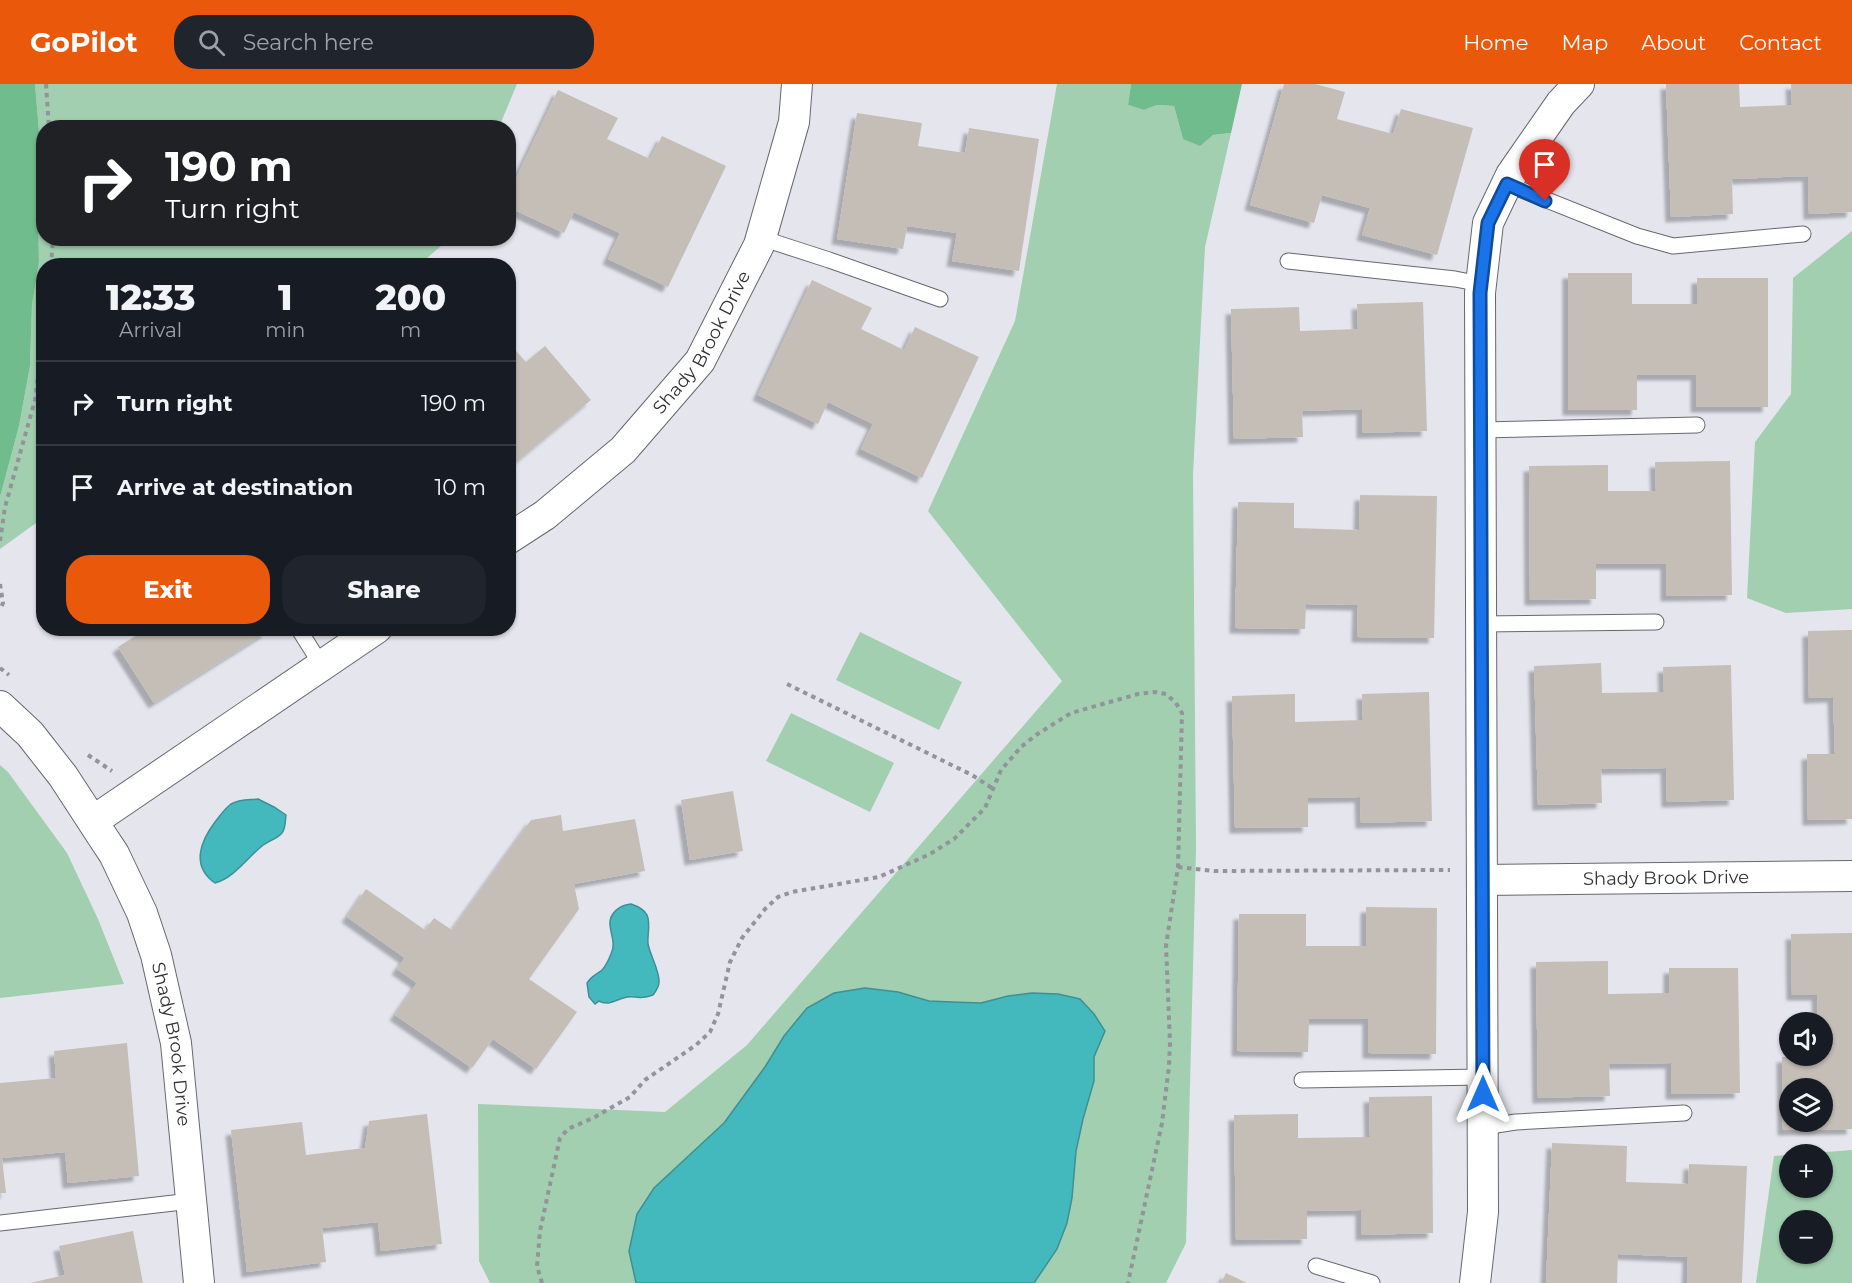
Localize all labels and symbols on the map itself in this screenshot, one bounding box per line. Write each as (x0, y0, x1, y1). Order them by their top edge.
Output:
pin (1519, 139, 1570, 201)
street label: Shady Brook Drive (648, 267, 755, 418)
street label: Shady Brook Drive (1583, 866, 1749, 890)
street label: Shady Brook Drive (147, 960, 195, 1127)
position arrow (1451, 1062, 1515, 1126)

